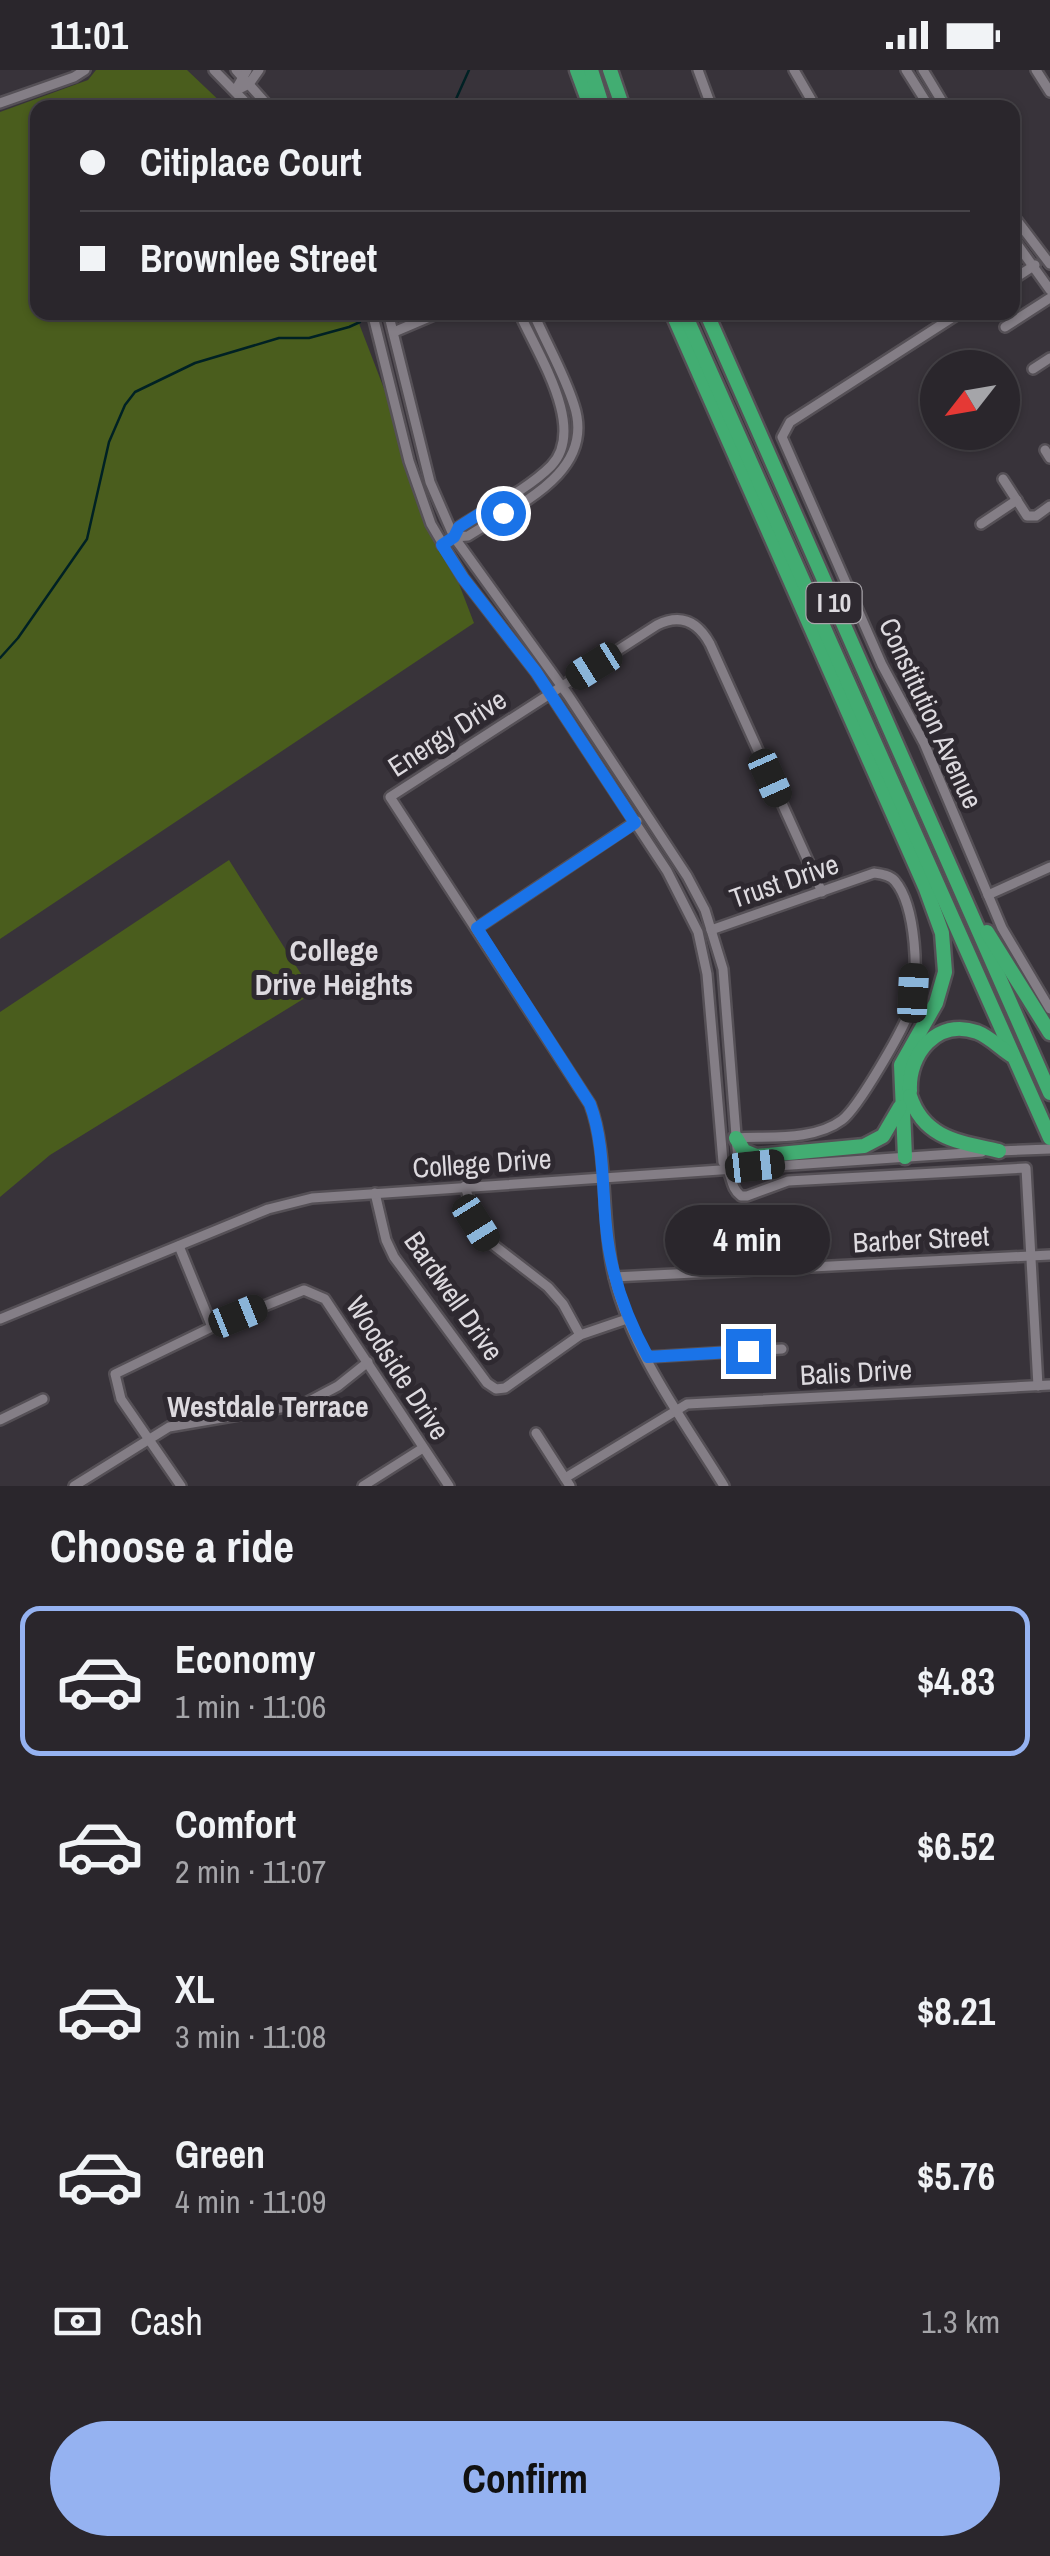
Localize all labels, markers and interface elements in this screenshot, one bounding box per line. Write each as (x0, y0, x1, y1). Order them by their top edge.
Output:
text: 11:01 (50, 10, 128, 61)
text: Citiplace Court (140, 137, 362, 188)
text: Brownlee Street (140, 233, 377, 284)
north arrow (920, 350, 1020, 450)
map controls (920, 350, 1020, 450)
route start (481, 491, 526, 536)
road number: I 10 (806, 583, 862, 623)
street label: Constitution Avenue (870, 611, 992, 815)
car (561, 637, 627, 695)
street label: Energy Drive (380, 681, 514, 785)
car (744, 744, 796, 812)
street label: Trust Drive (725, 845, 843, 917)
district label: College Drive Heights (255, 930, 413, 1004)
car (896, 962, 930, 1024)
street label: College Drive (411, 1139, 553, 1187)
car (724, 1148, 786, 1184)
car (447, 1190, 505, 1256)
callout: 4 min (666, 1206, 830, 1276)
street label: Barber Street (852, 1216, 990, 1262)
text: 4 min (713, 1218, 782, 1261)
street label: Bardwell Drive (396, 1224, 512, 1368)
street label: Woodside Drive (337, 1289, 459, 1447)
car (205, 1291, 271, 1341)
route end (726, 1329, 771, 1374)
street label: Balis Drive (799, 1350, 913, 1394)
district label: Westdale Terrace (167, 1386, 369, 1426)
text: Choose a ride (50, 1515, 294, 1576)
text: Economy (175, 1634, 315, 1685)
icon: car (55, 1636, 145, 1726)
text: $4.83 (917, 1656, 995, 1707)
text: 1 min · 11:06 (175, 1685, 326, 1728)
text: Comfort (175, 1799, 296, 1850)
icon: car (55, 1801, 145, 1891)
text: $6.52 (917, 1821, 995, 1872)
text: 2 min · 11:07 (175, 1850, 326, 1893)
text: XL (175, 1964, 215, 2015)
icon: car (55, 1966, 145, 2056)
text: $8.21 (917, 1986, 995, 2037)
text: 3 min · 11:08 (175, 2015, 326, 2058)
text: Green (175, 2129, 265, 2180)
icon: car (55, 2131, 145, 2221)
text: $5.76 (917, 2151, 995, 2202)
text: 4 min · 11:09 (175, 2180, 326, 2223)
icon: cash (50, 2294, 105, 2349)
text: Cash (130, 2296, 203, 2347)
text: 1.3 km (921, 2300, 1000, 2343)
button: Confirm (50, 2421, 1000, 2536)

